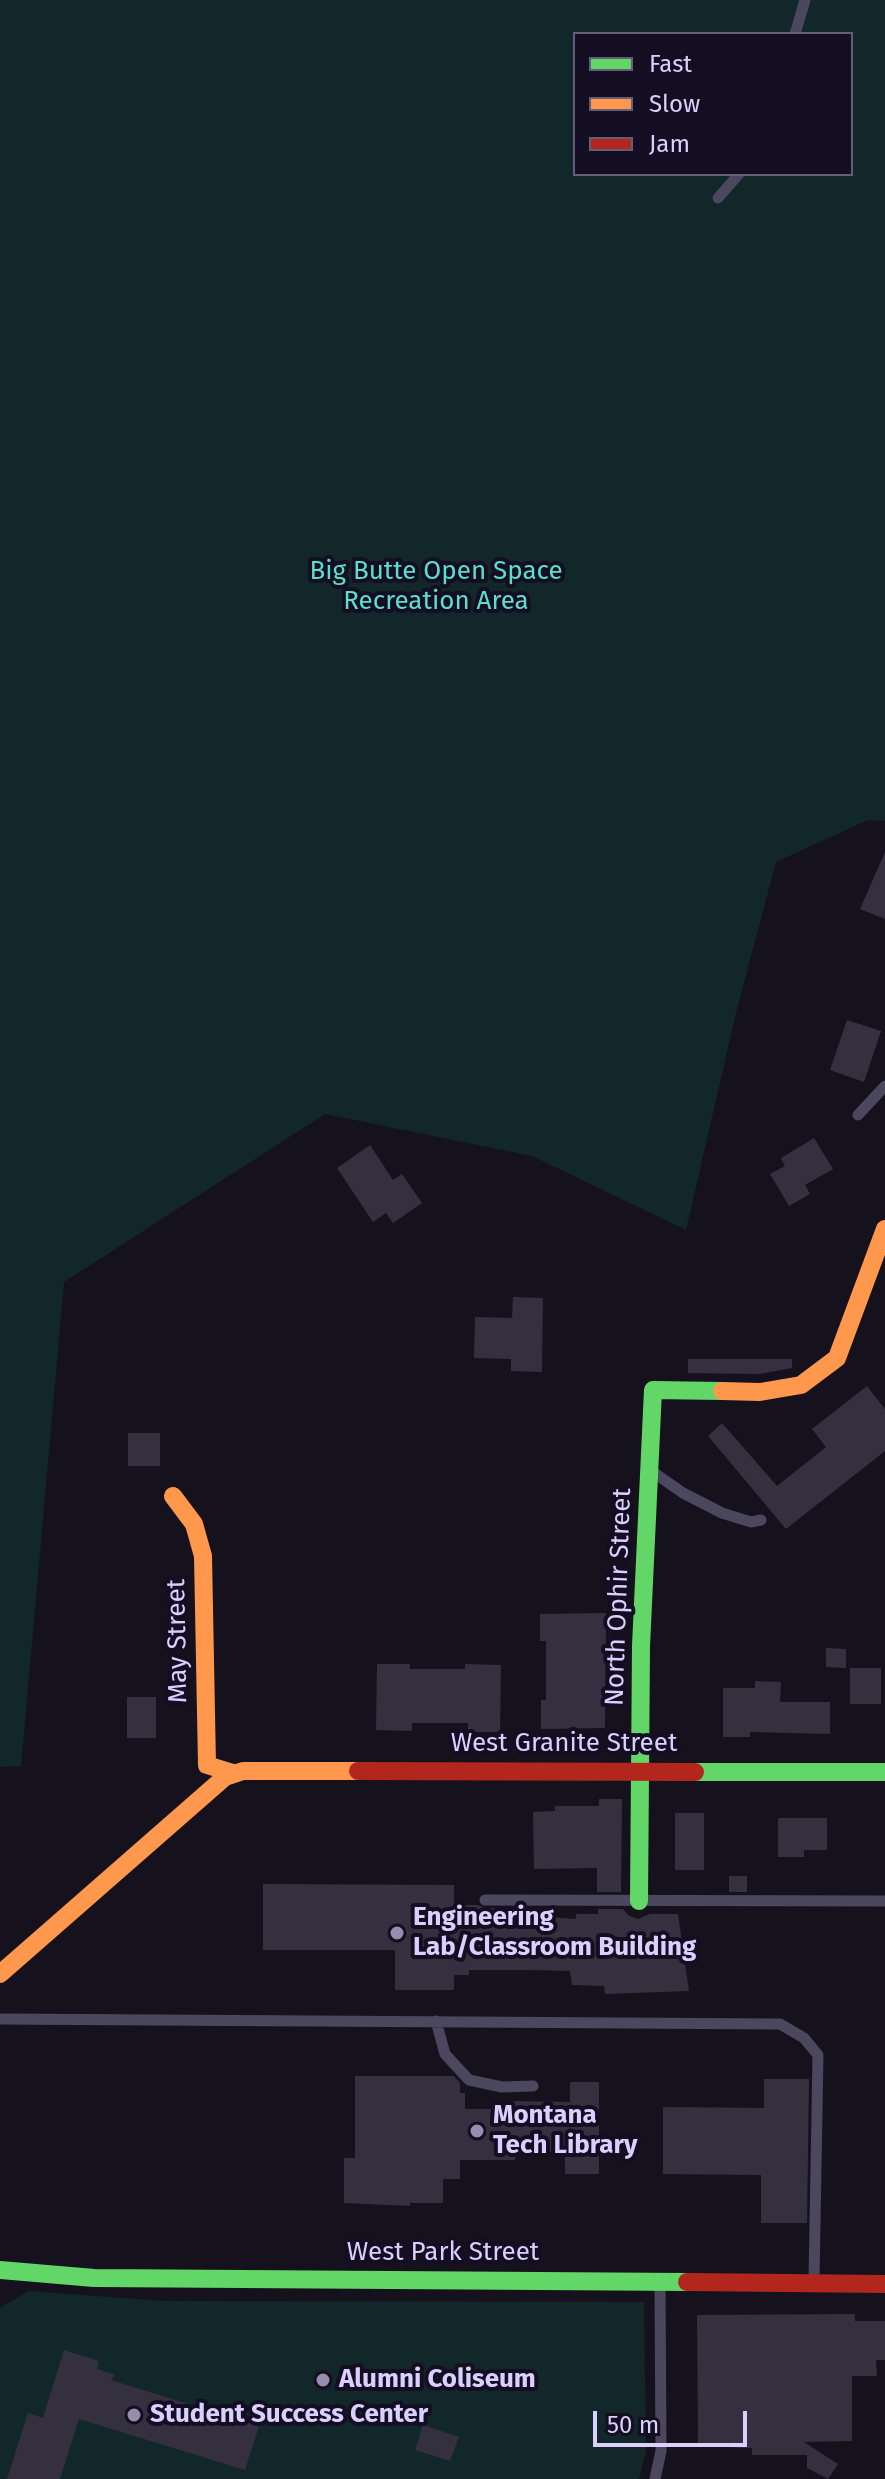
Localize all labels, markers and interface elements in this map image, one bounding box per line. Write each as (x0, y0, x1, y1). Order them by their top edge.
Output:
legend (573, 32, 853, 176)
text: Fast (649, 50, 692, 78)
text: Slow (649, 90, 700, 118)
text: Jam (649, 130, 690, 158)
park label: Big Butte Open Space Recreation Area (309, 556, 563, 618)
street label: North Ophir Street (600, 1488, 638, 1706)
street label: May Street (161, 1579, 195, 1703)
street label: West Granite Street (451, 1728, 677, 1760)
place label: Engineering Lab/Classroom Building (413, 1902, 696, 1964)
marker: Engineering Lab/Classroom Building (388, 1924, 406, 1942)
place label: Montana Tech Library (493, 2100, 637, 2162)
marker: Montana Tech Library (468, 2122, 486, 2140)
street label: West Park Street (347, 2237, 539, 2269)
place label: Alumni Coliseum (339, 2364, 536, 2396)
marker: Alumni Coliseum (314, 2371, 332, 2389)
scale bar (597, 2395, 751, 2445)
place label: Student Success Center (150, 2399, 428, 2431)
marker: Student Success Center (125, 2406, 143, 2424)
text: 50 m (607, 2411, 659, 2439)

